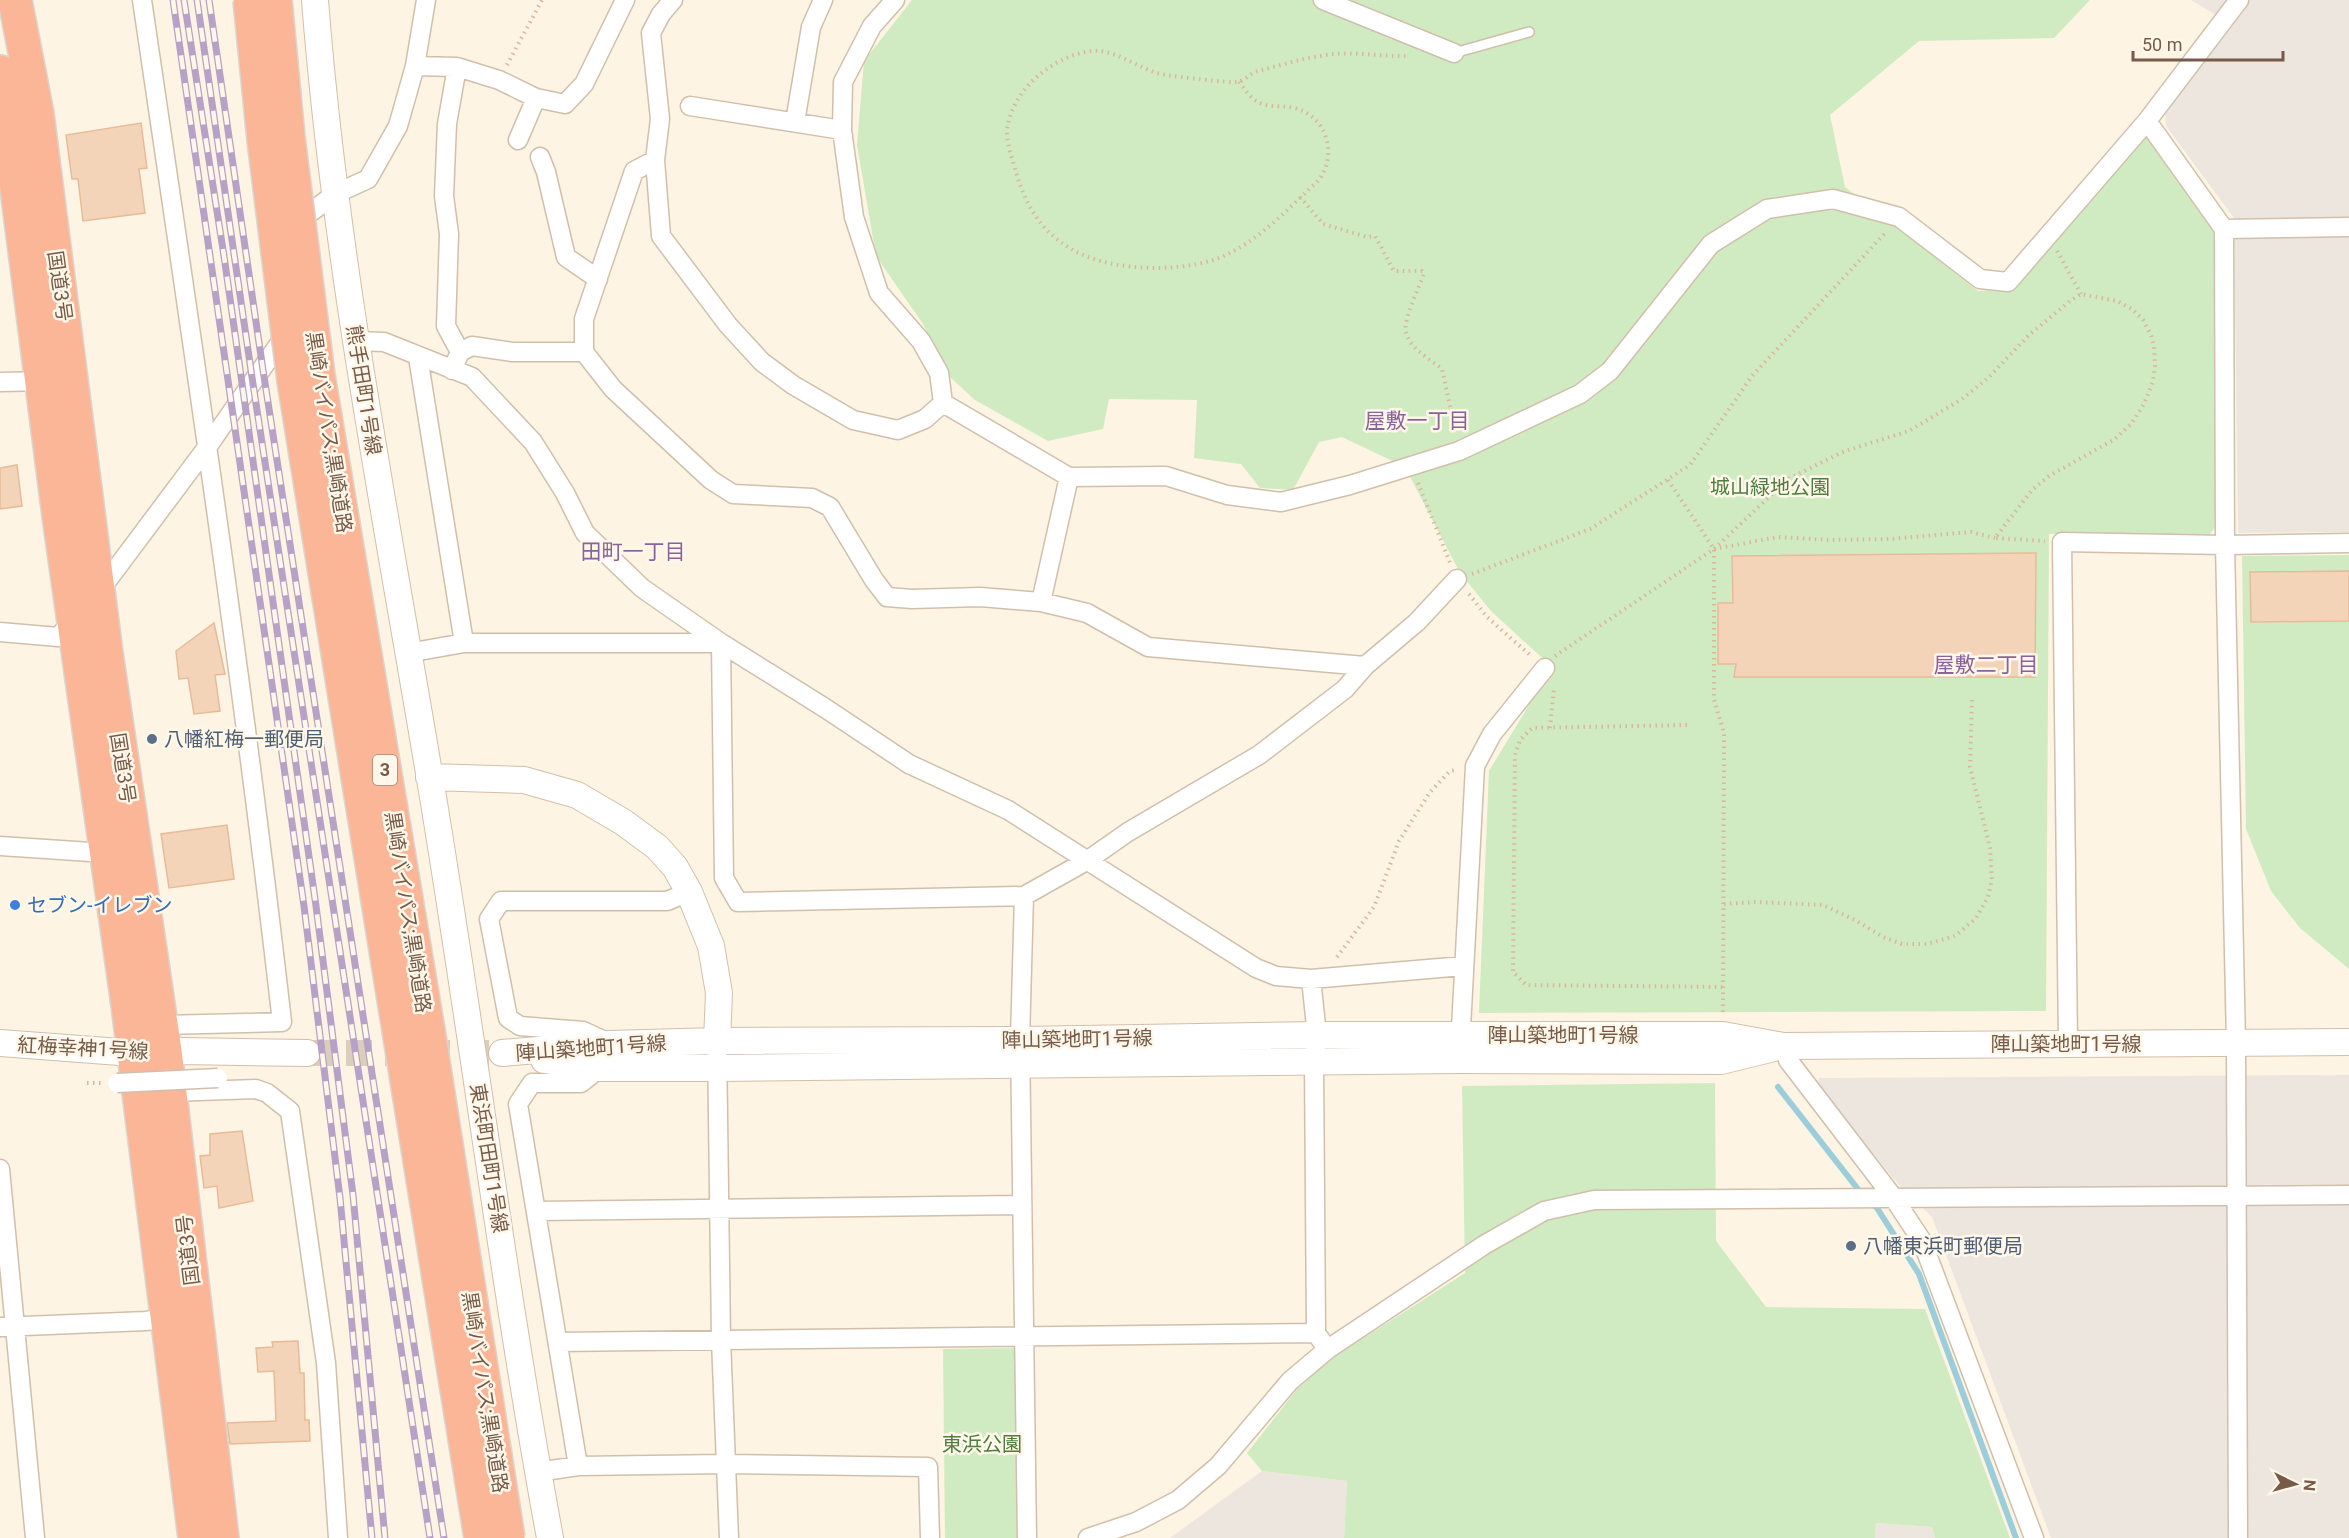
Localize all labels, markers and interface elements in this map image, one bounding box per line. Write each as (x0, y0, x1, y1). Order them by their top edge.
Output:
scale bar (2133, 24, 2283, 62)
text: 50 m (2142, 34, 2182, 55)
street label: 国道3号 (43, 249, 77, 323)
street label: 熊手田町1号線 (342, 323, 386, 457)
street label: 黒崎バイパス;黒崎道路 (301, 329, 357, 535)
district label: 屋敷一丁目 (1365, 409, 1470, 433)
park label: 城山緑地公園 (1710, 475, 1830, 499)
district label: 田町一丁目 (581, 540, 686, 564)
district label: 屋敷二丁目 (1934, 653, 2039, 677)
place label: 八幡紅梅一郵便局 (164, 727, 324, 751)
street label: 国道3号 (106, 731, 140, 805)
marker: 八幡紅梅一郵便局 (145, 732, 159, 746)
road number: 3 (373, 755, 397, 785)
street label: 黒崎バイパス;黒崎道路 (380, 809, 436, 1015)
place label: セブン-イレブン (27, 893, 173, 917)
marker: セブン-イレブン (8, 898, 22, 912)
street label: 陣山築地町1号線 (1487, 1023, 1639, 1047)
street label: 陣山築地町1号線 (1001, 1026, 1153, 1052)
street label: 陣山築地町1号線 (515, 1031, 667, 1065)
street label: 陣山築地町1号線 (1990, 1032, 2142, 1056)
street label: 紅梅幸神1号線 (17, 1033, 149, 1063)
street label: 東浜町田町1号線 (465, 1081, 513, 1235)
street label: 国道3号 (172, 1213, 204, 1287)
place label: 八幡東浜町郵便局 (1863, 1234, 2023, 1258)
marker: 八幡東浜町郵便局 (1844, 1239, 1858, 1253)
street label: 黒崎バイパス;黒崎道路 (457, 1289, 513, 1495)
park label: 東浜公園 (942, 1432, 1022, 1456)
north arrow (2265, 1454, 2325, 1514)
text: N (2299, 1479, 2319, 1492)

